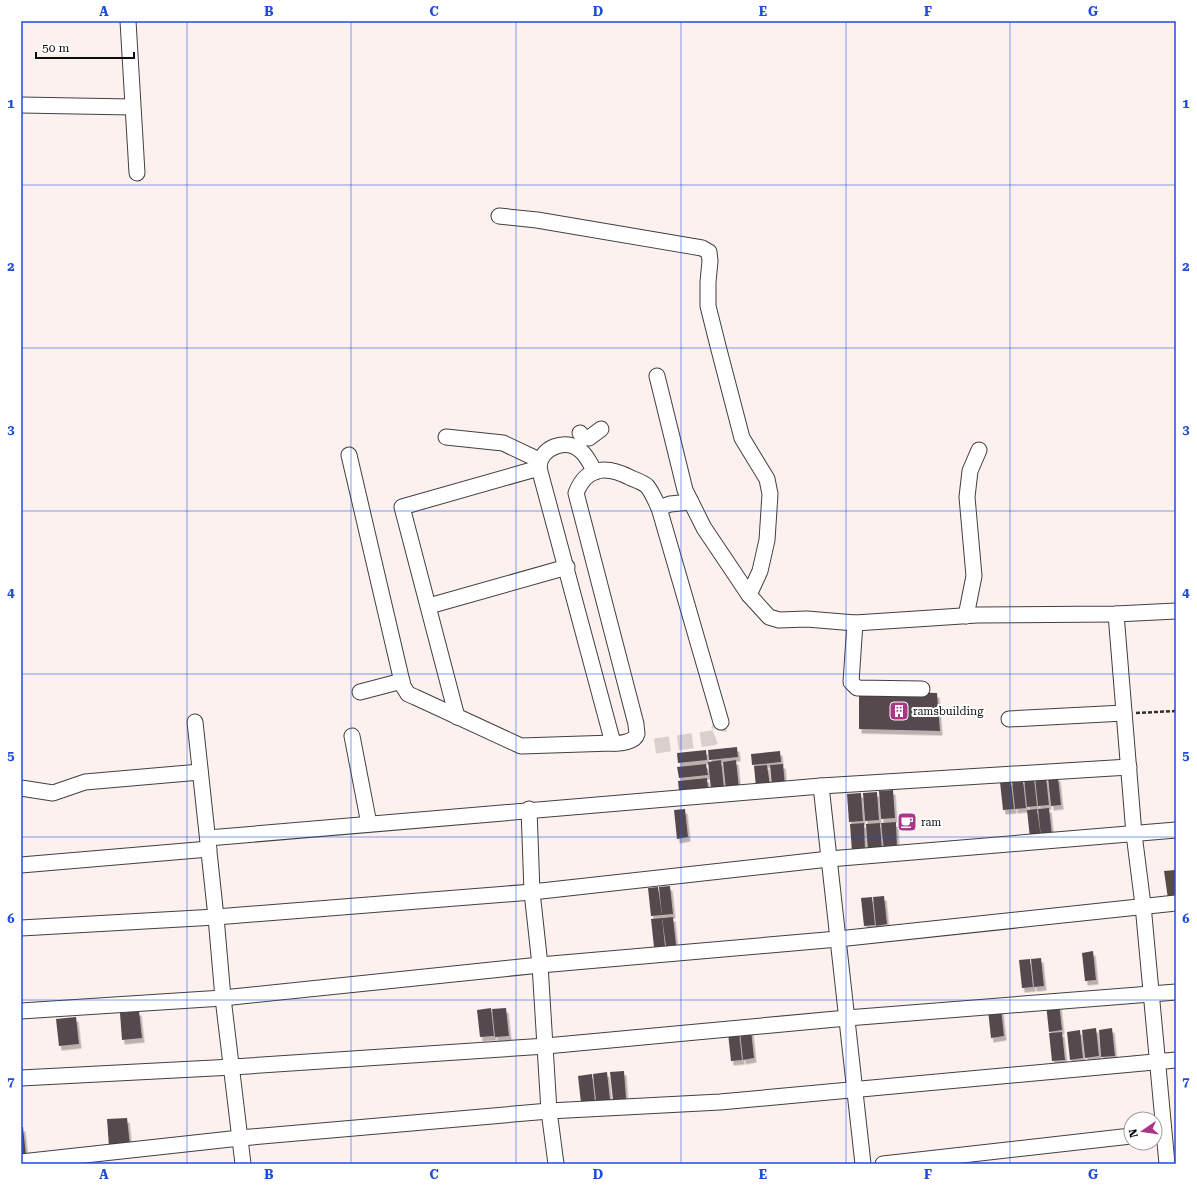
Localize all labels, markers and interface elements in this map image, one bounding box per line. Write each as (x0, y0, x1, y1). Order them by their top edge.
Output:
text: A (99, 4, 109, 19)
text: B (264, 4, 274, 19)
text: C (429, 4, 439, 19)
text: D (593, 4, 603, 19)
text: E (759, 4, 767, 19)
text: F (924, 4, 932, 19)
text: G (1088, 4, 1098, 19)
scale bar (36, 34, 134, 60)
text: 50 m (42, 41, 69, 55)
text: 1 (7, 96, 15, 111)
text: 1 (1182, 96, 1190, 111)
text: 2 (7, 259, 15, 274)
text: 2 (1182, 259, 1190, 274)
text: 3 (7, 422, 15, 437)
text: 3 (1182, 422, 1190, 437)
text: 4 (7, 585, 15, 600)
text: 4 (1182, 585, 1190, 600)
building icon: ramsbuilding (888, 700, 910, 722)
place label: ramsbuilding (913, 705, 984, 718)
text: 5 (7, 748, 15, 763)
text: 5 (1182, 748, 1190, 763)
cafe icon: ram (896, 811, 918, 833)
place label: ram (921, 816, 941, 829)
text: 6 (7, 911, 15, 926)
text: 6 (1182, 911, 1190, 926)
text: 7 (7, 1074, 15, 1089)
text: 7 (1182, 1074, 1190, 1089)
north arrow (1123, 1111, 1163, 1151)
text: N (1126, 1127, 1141, 1139)
text: A (99, 1167, 109, 1182)
text: B (264, 1167, 274, 1182)
text: C (429, 1167, 439, 1182)
text: D (593, 1167, 603, 1182)
text: E (759, 1167, 767, 1182)
text: F (924, 1167, 932, 1182)
text: G (1088, 1167, 1098, 1182)

